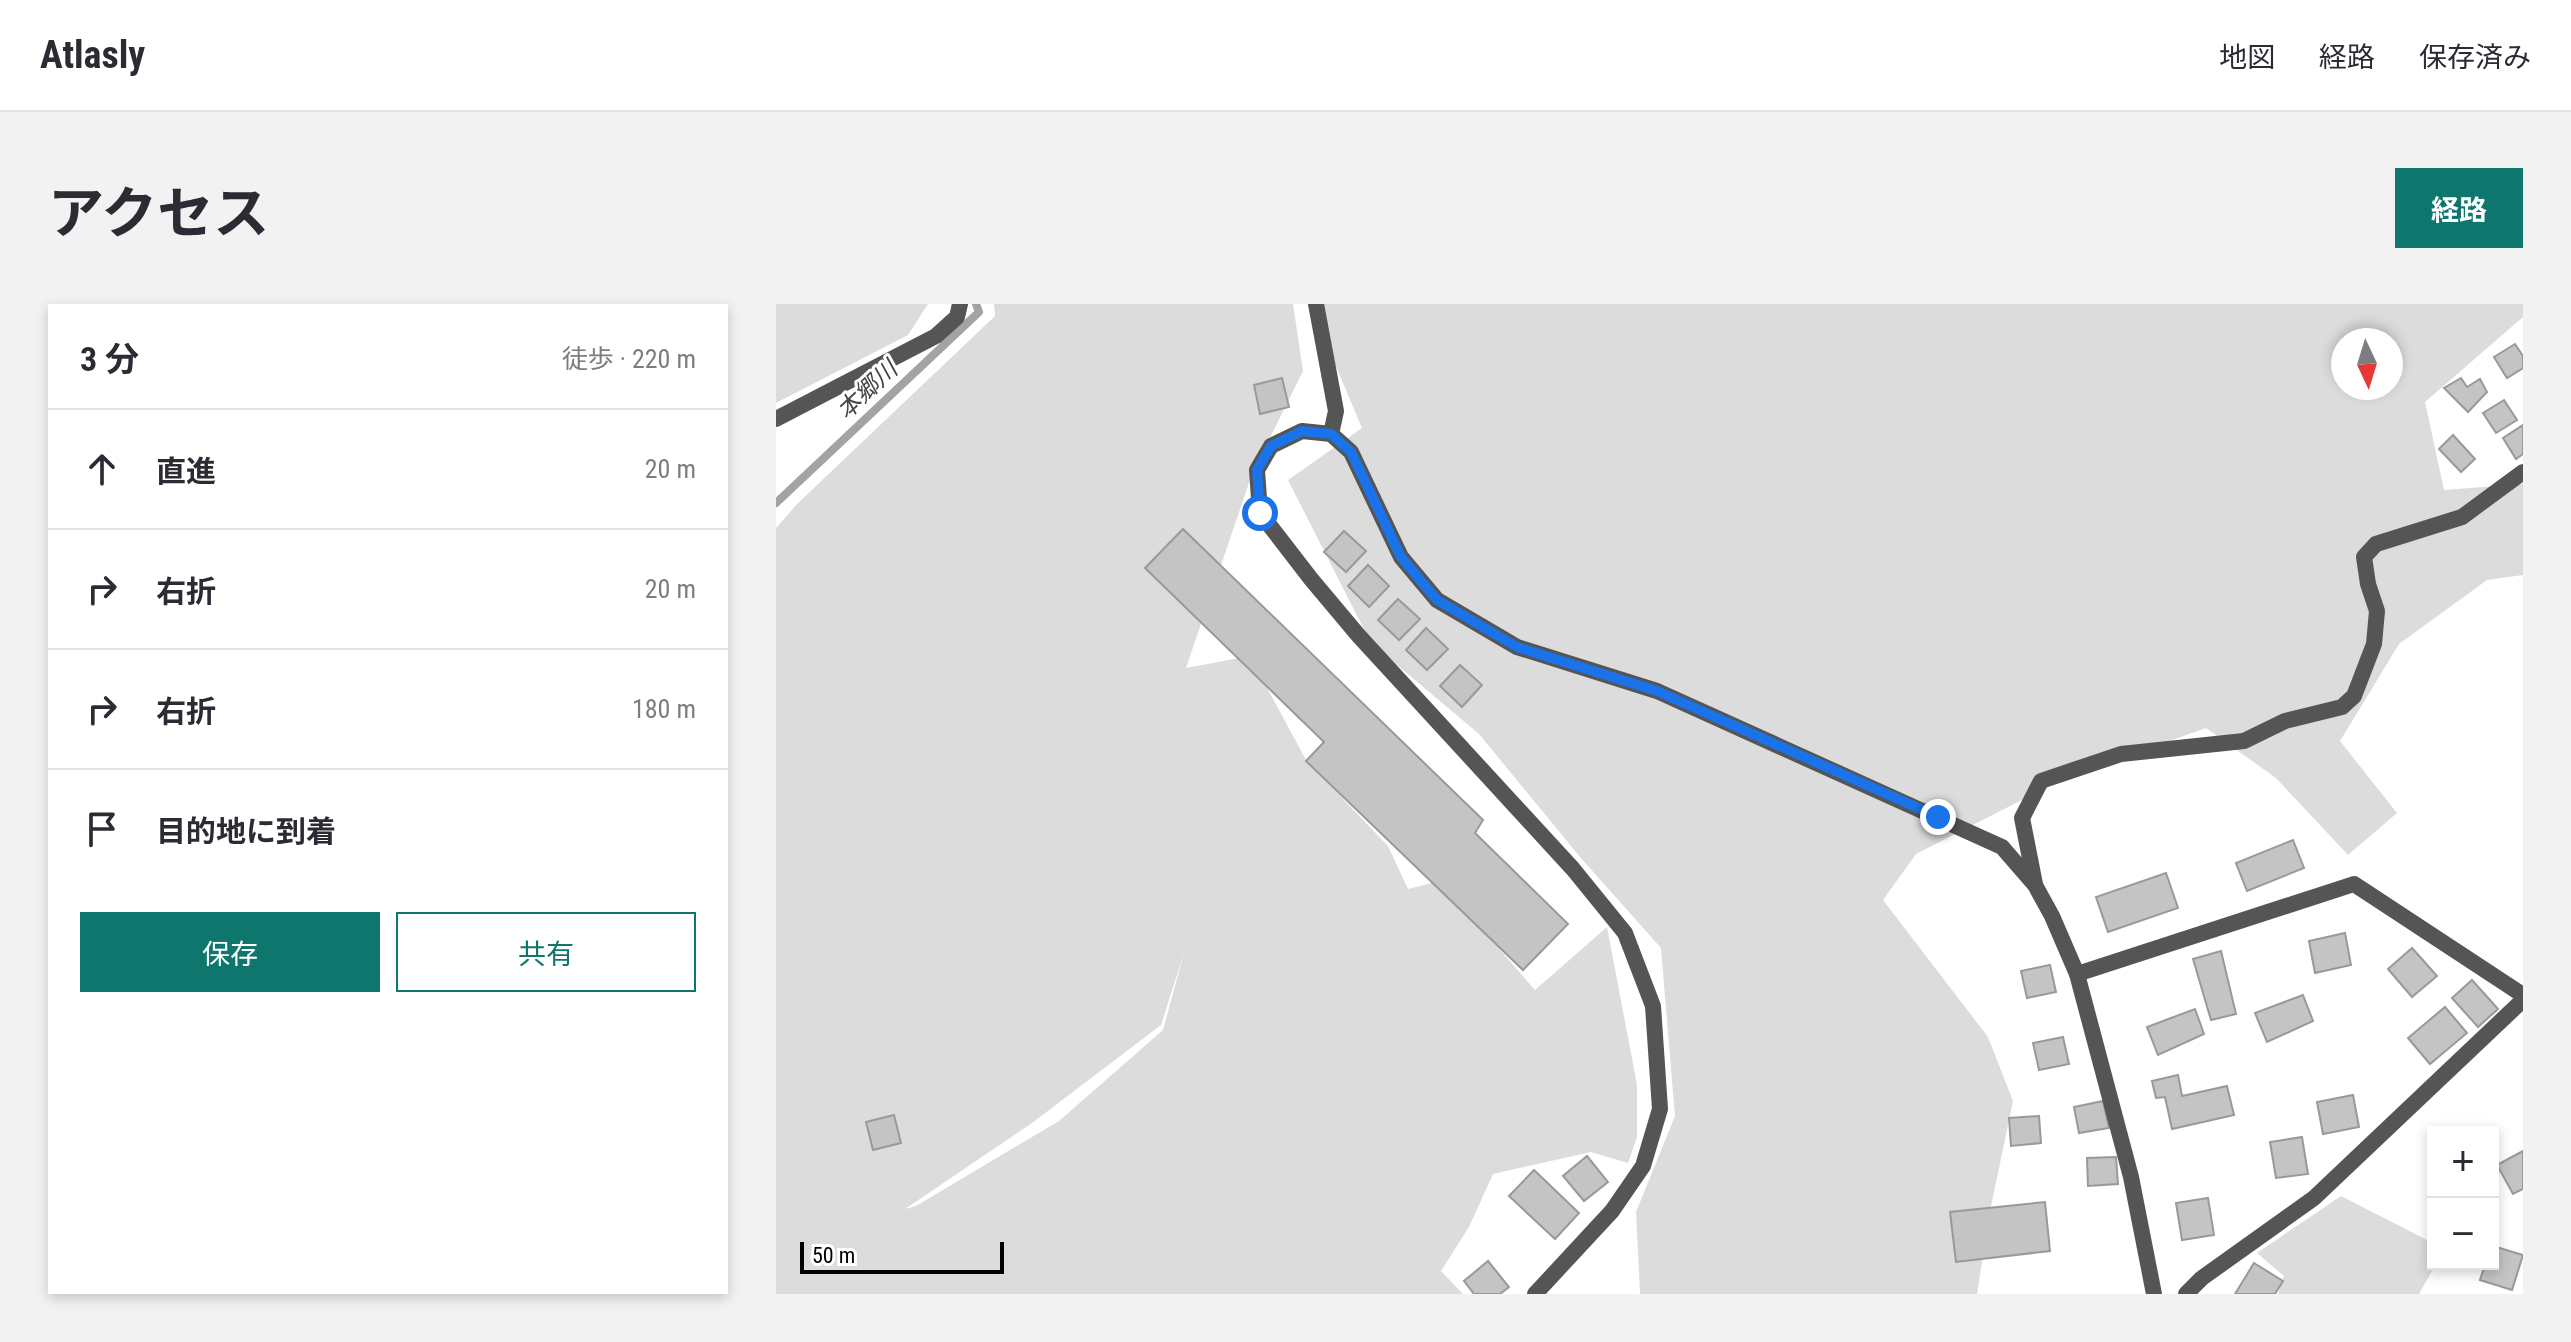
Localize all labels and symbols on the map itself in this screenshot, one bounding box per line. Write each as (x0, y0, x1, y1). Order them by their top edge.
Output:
north arrow (2331, 328, 2403, 400)
water label: 本郷川 (831, 353, 905, 425)
route start (1242, 495, 1278, 531)
route end (1920, 799, 1956, 835)
scale bar (800, 1238, 1004, 1274)

